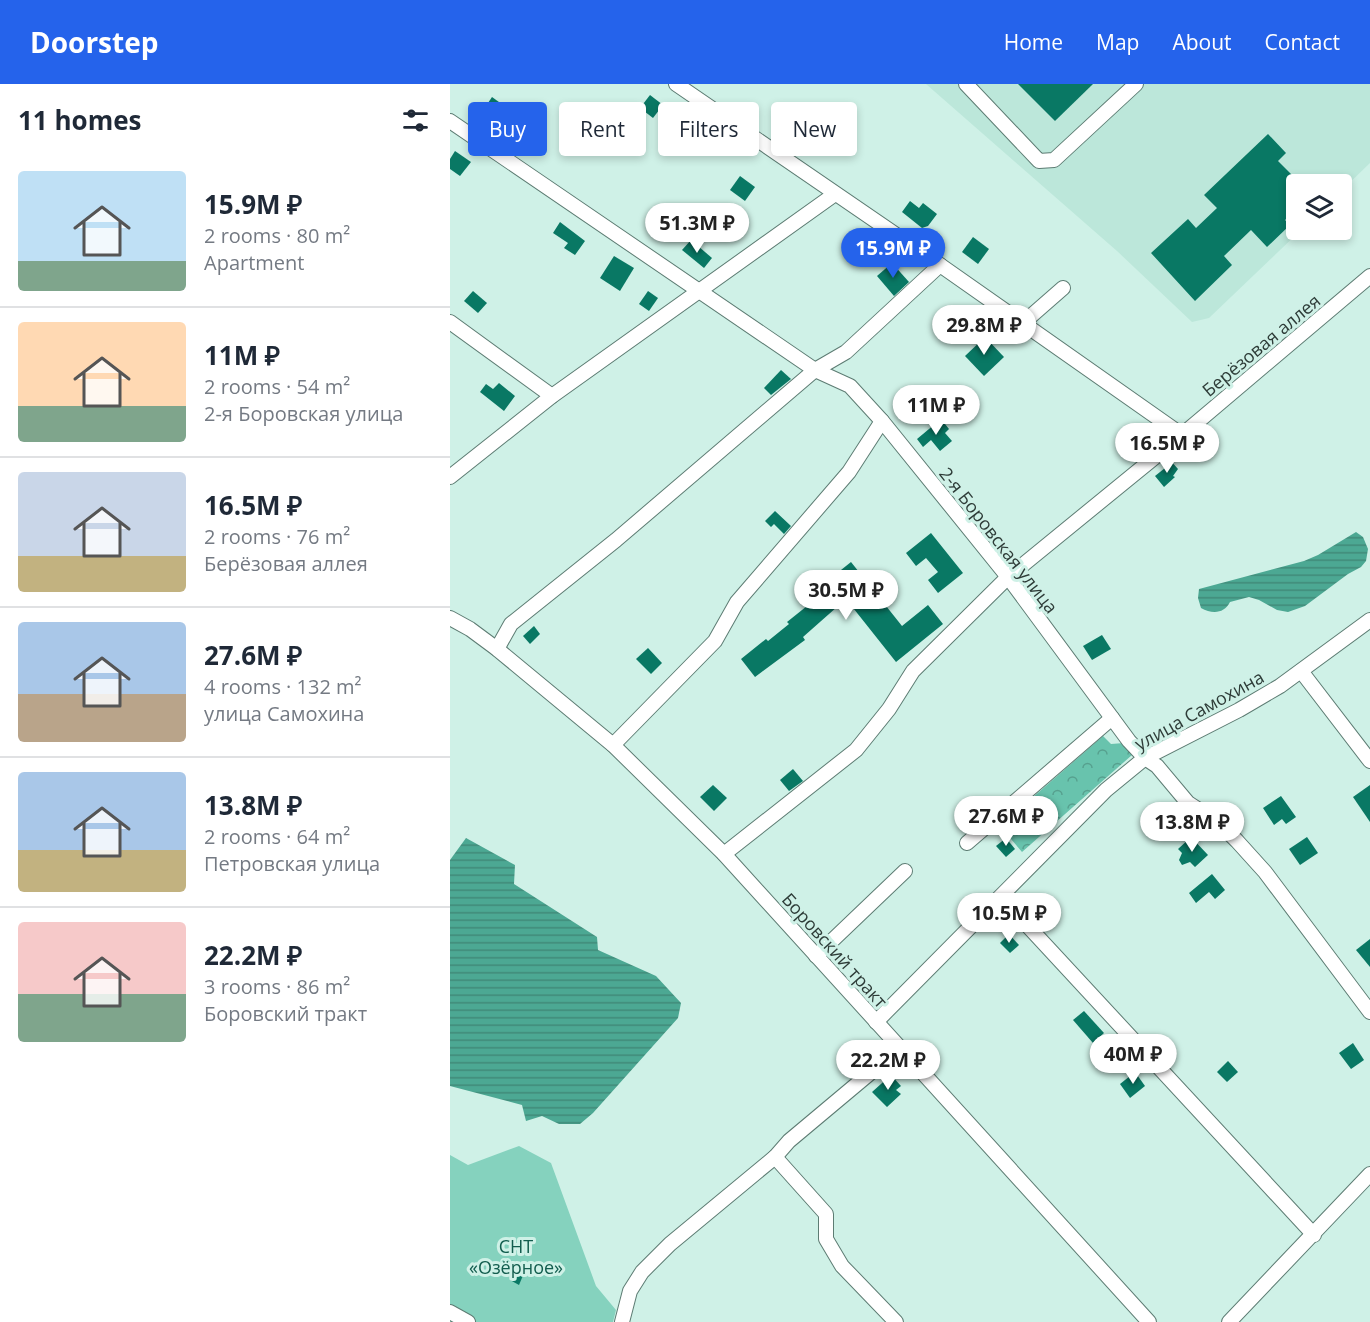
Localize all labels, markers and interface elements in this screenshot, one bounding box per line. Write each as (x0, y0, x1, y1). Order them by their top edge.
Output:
text: Doorstep (30, 23, 158, 61)
text: Home (1004, 28, 1063, 56)
text: Map (1096, 28, 1139, 56)
text: About (1172, 28, 1232, 56)
text: Contact (1265, 28, 1340, 56)
text: 11 homes (18, 102, 142, 138)
chip: Buy (468, 102, 547, 156)
chip: Rent (559, 102, 646, 156)
chip: Filters (658, 102, 759, 156)
chip: New (771, 102, 857, 156)
icon: filters (399, 104, 432, 137)
map controls (1286, 174, 1352, 240)
button: layers (1286, 174, 1352, 240)
text: 15.9M ₽ (204, 186, 302, 222)
icon: home (66, 195, 138, 267)
pin: 51.3M ₽ (642, 203, 752, 254)
text: 51.3M ₽ (659, 209, 735, 236)
text: 2 rooms · 80 m² (204, 222, 350, 249)
pin: 15.9M ₽ (838, 228, 948, 279)
text: 15.9M ₽ (855, 234, 931, 261)
text: Apartment (204, 249, 304, 276)
street label: Берёзовая аллея (1197, 288, 1325, 402)
pin: 29.8M ₽ (929, 305, 1039, 356)
text: 29.8M ₽ (946, 311, 1022, 338)
text: 11M ₽ (204, 337, 280, 373)
icon: home (66, 346, 138, 418)
text: 2 rooms · 54 m² (204, 373, 350, 400)
pin: 11M ₽ (894, 385, 978, 436)
text: 11M ₽ (907, 391, 965, 418)
text: 2-я Боровская улица (204, 400, 403, 427)
pin: 16.5M ₽ (1112, 423, 1222, 474)
text: 16.5M ₽ (1129, 429, 1205, 456)
street label: 2-я Боровская улица (934, 462, 1064, 618)
text: 16.5M ₽ (204, 487, 302, 523)
icon: home (66, 496, 138, 568)
text: 2 rooms · 76 m² (204, 523, 350, 550)
text: Берёзовая аллея (204, 550, 368, 577)
pin: 30.5M ₽ (791, 570, 901, 621)
text: 30.5M ₽ (808, 576, 884, 603)
text: 27.6M ₽ (204, 637, 302, 673)
icon: home (66, 646, 138, 718)
street label: улица Самохина (1130, 665, 1268, 755)
text: 4 rooms · 132 m² (204, 673, 362, 700)
text: улица Самохина (204, 700, 364, 727)
text: 13.8M ₽ (204, 787, 302, 823)
icon: home (66, 796, 138, 868)
pin: 27.6M ₽ (951, 796, 1061, 847)
text: 27.6M ₽ (968, 802, 1044, 829)
pin: 13.8M ₽ (1137, 802, 1247, 853)
text: 13.8M ₽ (1154, 808, 1230, 835)
text: 2 rooms · 64 m² (204, 823, 350, 850)
text: Петровская улица (204, 850, 380, 877)
street label: Боровский тракт (777, 887, 893, 1013)
pin: 10.5M ₽ (954, 893, 1064, 944)
text: 10.5M ₽ (971, 899, 1047, 926)
text: 22.2M ₽ (204, 937, 302, 973)
icon: home (66, 946, 138, 1018)
text: 3 rooms · 86 m² (204, 973, 350, 1000)
text: Боровский тракт (204, 1000, 367, 1027)
pin: 40M ₽ (1091, 1034, 1175, 1085)
pin: 22.2M ₽ (833, 1040, 943, 1091)
text: 40M ₽ (1104, 1040, 1162, 1067)
text: 22.2M ₽ (850, 1046, 926, 1073)
park label: СНТ «Озёрное» (469, 1234, 563, 1279)

